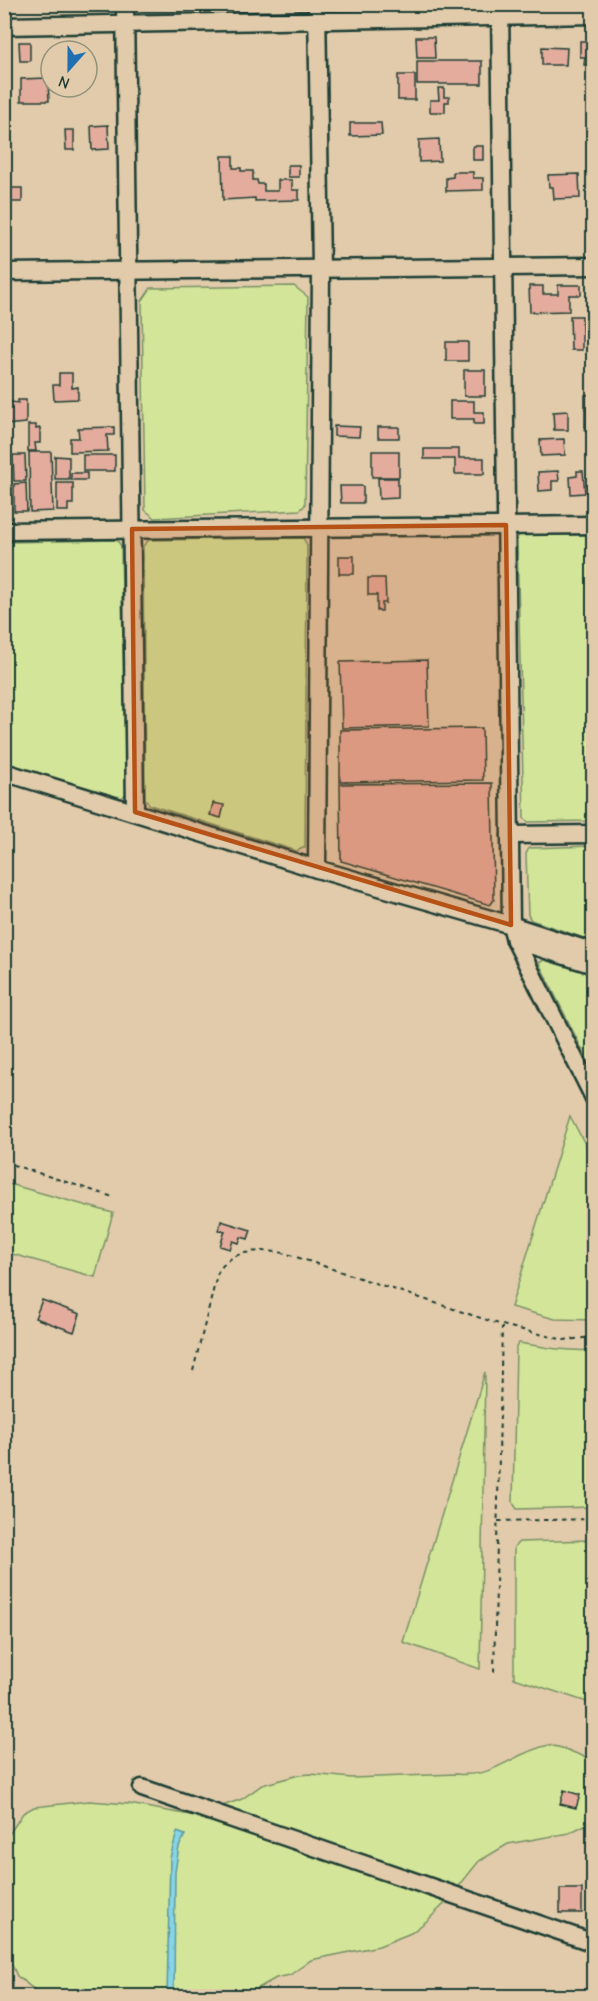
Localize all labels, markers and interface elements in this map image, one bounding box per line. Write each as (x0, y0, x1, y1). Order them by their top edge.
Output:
north arrow (39, 39, 99, 99)
text: N (56, 72, 72, 92)

